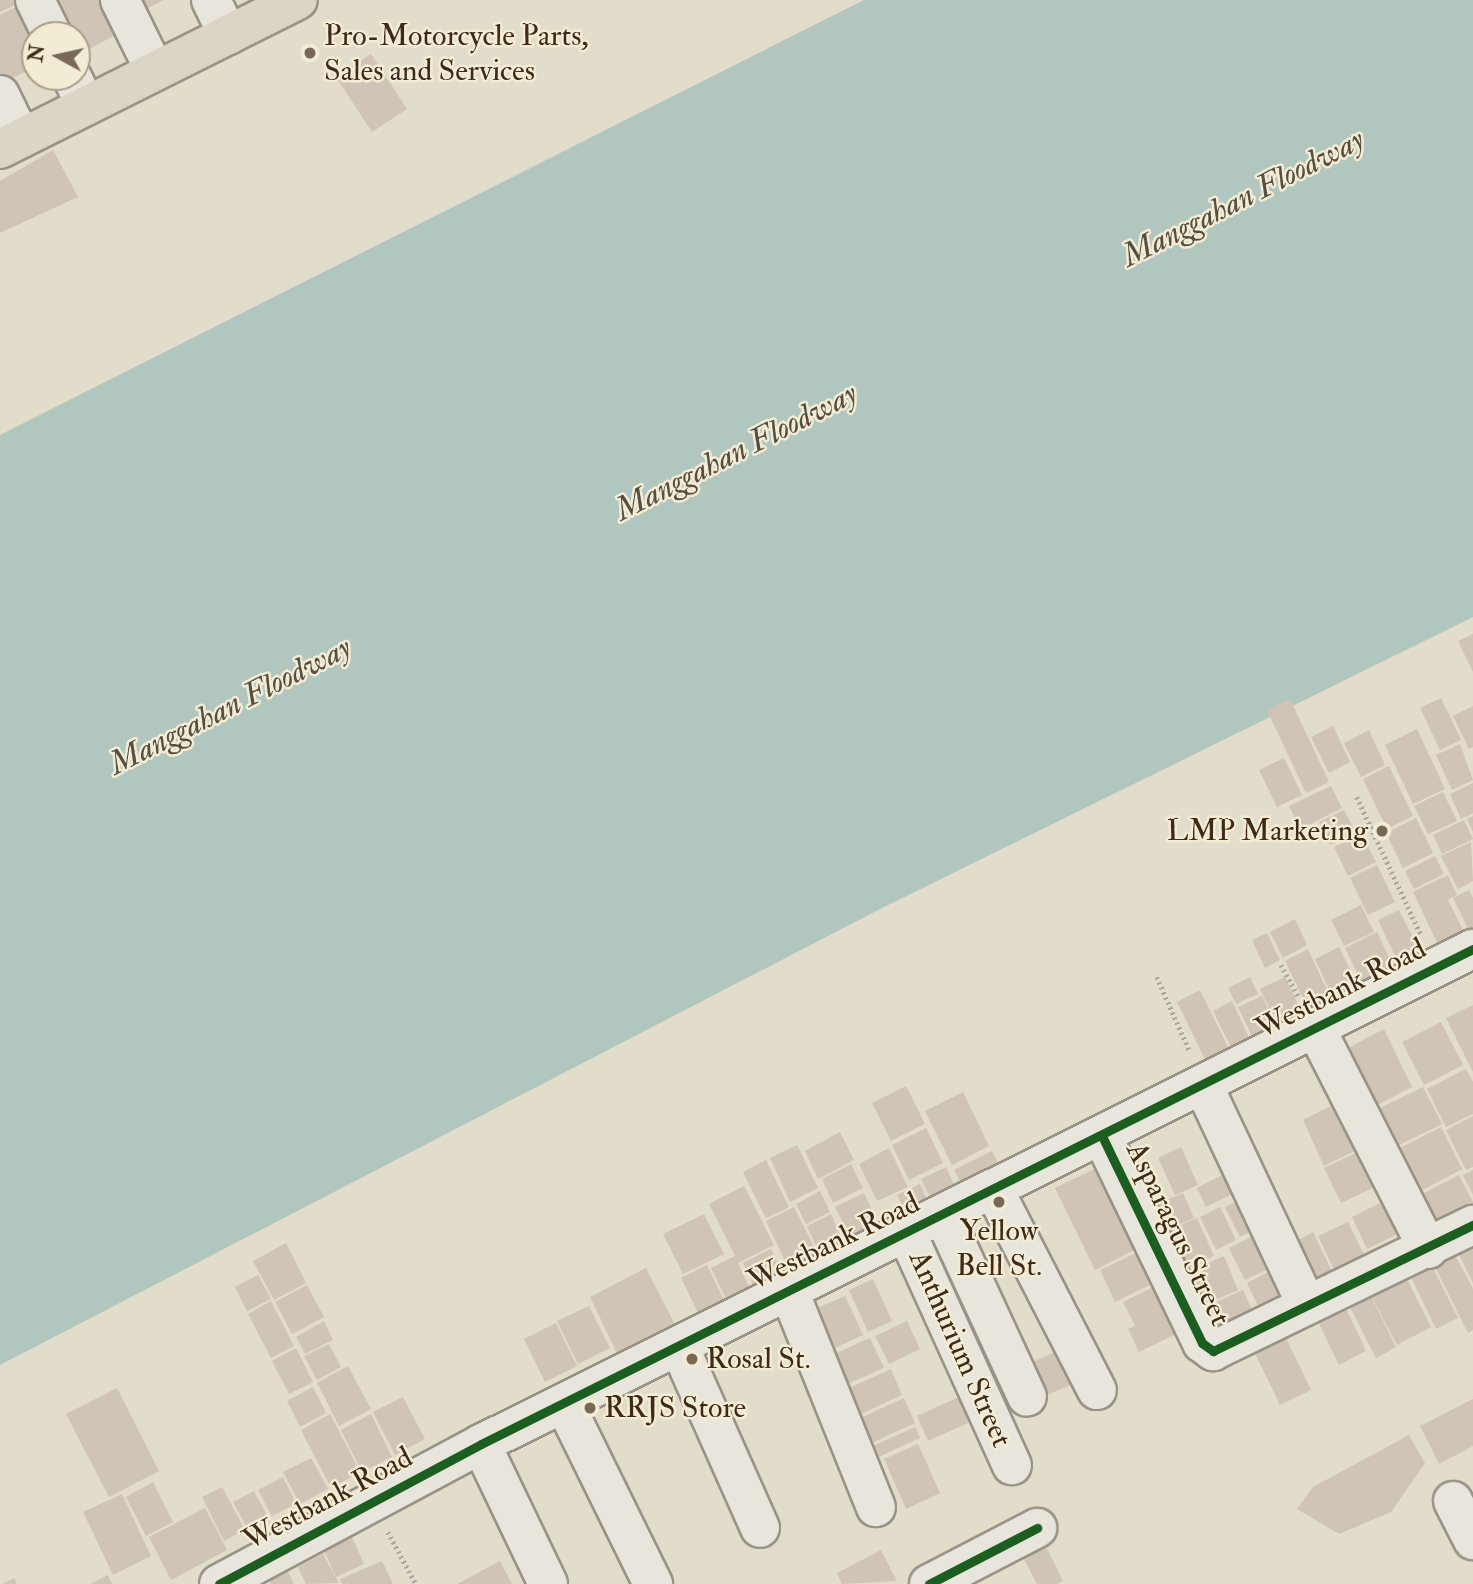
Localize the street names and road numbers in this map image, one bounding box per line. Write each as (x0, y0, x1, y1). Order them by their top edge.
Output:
street label: Westbank Road (1250, 931, 1432, 1047)
street label: Asparagus Street (1118, 1136, 1238, 1332)
street label: Westbank Road (742, 1185, 926, 1299)
street label: Anthurium Street (901, 1245, 1019, 1453)
street label: Westbank Road (237, 1439, 419, 1559)

